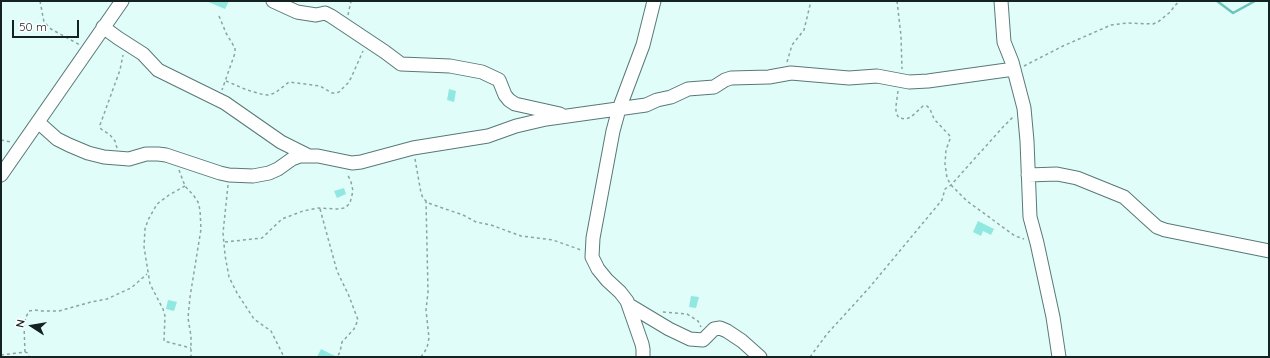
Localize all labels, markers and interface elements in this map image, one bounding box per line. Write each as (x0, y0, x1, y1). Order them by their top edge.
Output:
scale bar (14, 12, 81, 38)
text: 50 m (19, 19, 47, 34)
north arrow (12, 306, 52, 346)
text: N (13, 318, 28, 329)

